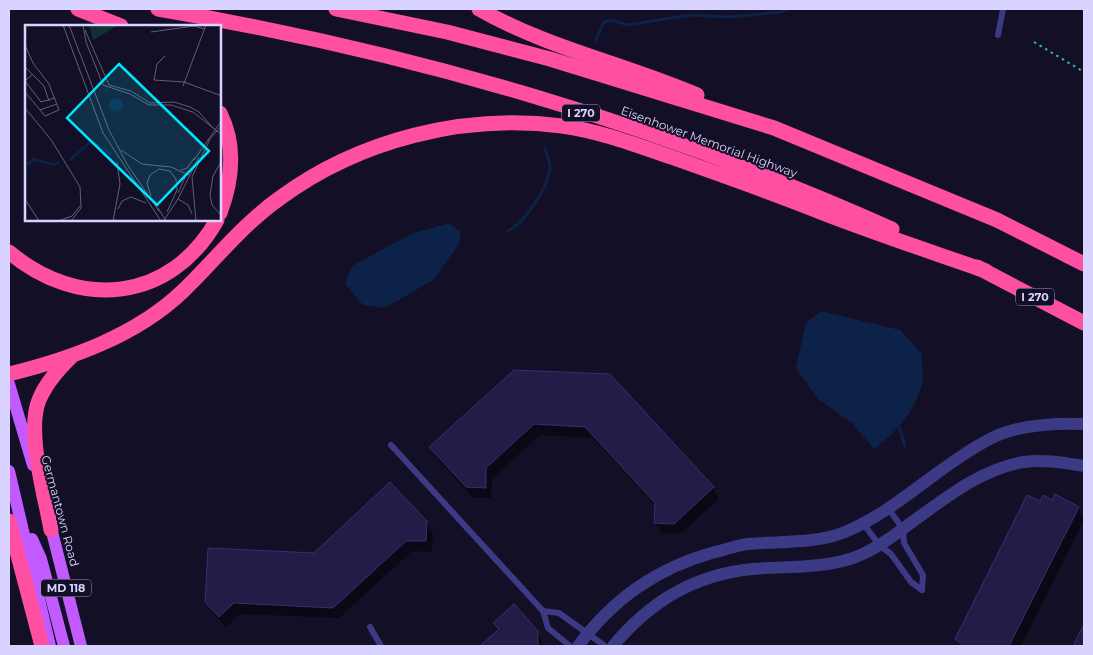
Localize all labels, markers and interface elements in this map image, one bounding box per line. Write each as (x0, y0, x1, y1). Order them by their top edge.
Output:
inset map (25, 25, 221, 221)
street label: Eisenhower Memorial Highway (619, 103, 800, 181)
road number: I 270 (562, 105, 600, 122)
road number: I 270 (1016, 288, 1054, 306)
street label: Germantown Road (38, 454, 83, 568)
road number: MD 118 (41, 580, 91, 596)

